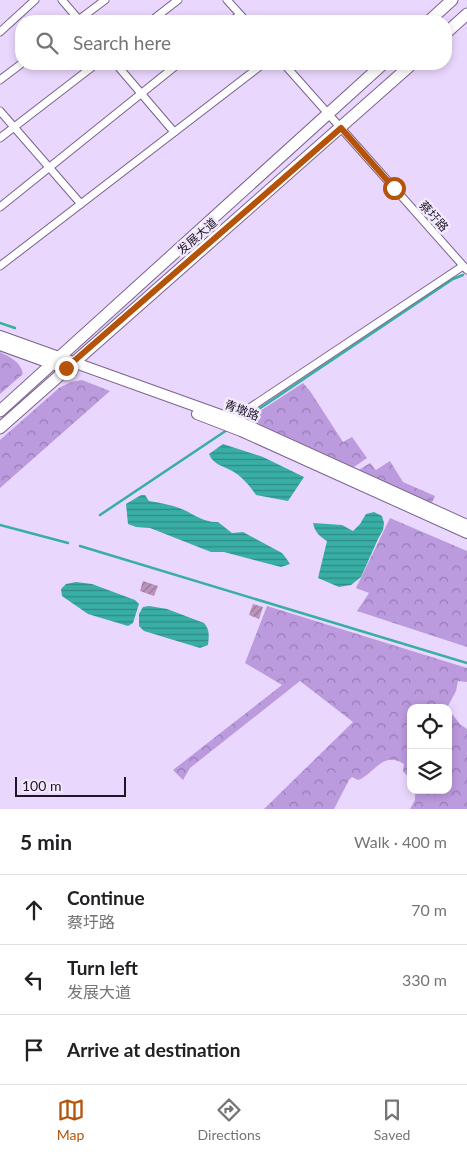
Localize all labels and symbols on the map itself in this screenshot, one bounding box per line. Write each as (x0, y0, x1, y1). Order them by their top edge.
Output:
route start (383, 177, 406, 200)
street label: 蔡圩路 (416, 198, 452, 234)
street label: 发展大道 (174, 215, 220, 257)
route end (55, 357, 78, 380)
street label: 青墩路 (223, 397, 261, 423)
scale bar (15, 774, 126, 797)

